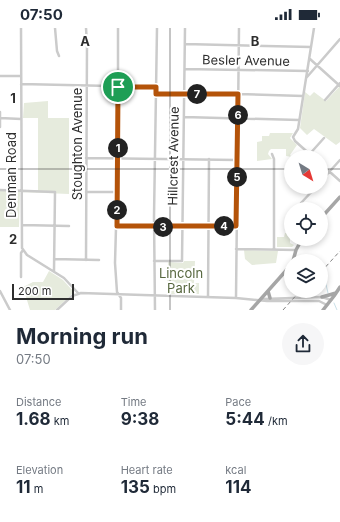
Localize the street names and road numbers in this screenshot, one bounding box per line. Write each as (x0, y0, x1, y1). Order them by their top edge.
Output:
street label: Besler Avenue (202, 51, 290, 69)
street label: Stoughton Avenue (69, 88, 85, 200)
street label: Hillcrest Avenue (164, 106, 182, 206)
street label: Denman Road (3, 132, 19, 218)

